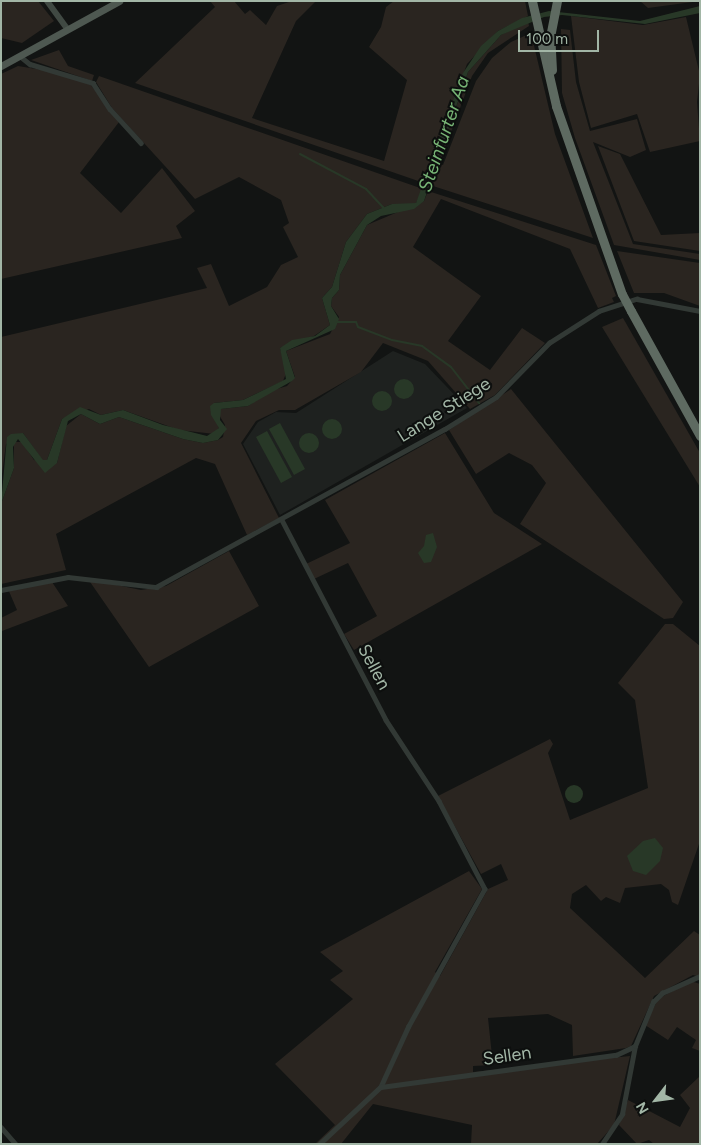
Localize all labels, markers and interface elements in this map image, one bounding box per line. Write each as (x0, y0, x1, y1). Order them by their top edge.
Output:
scale bar (521, 20, 602, 52)
text: 100 m (526, 30, 568, 48)
water label: Steinfurter Aa (413, 73, 475, 195)
street label: Lange Stiege (393, 373, 495, 447)
street label: Sellen (353, 640, 395, 694)
street label: Sellen (481, 1042, 533, 1070)
north arrow (631, 1075, 681, 1125)
text: N (633, 1099, 653, 1117)

